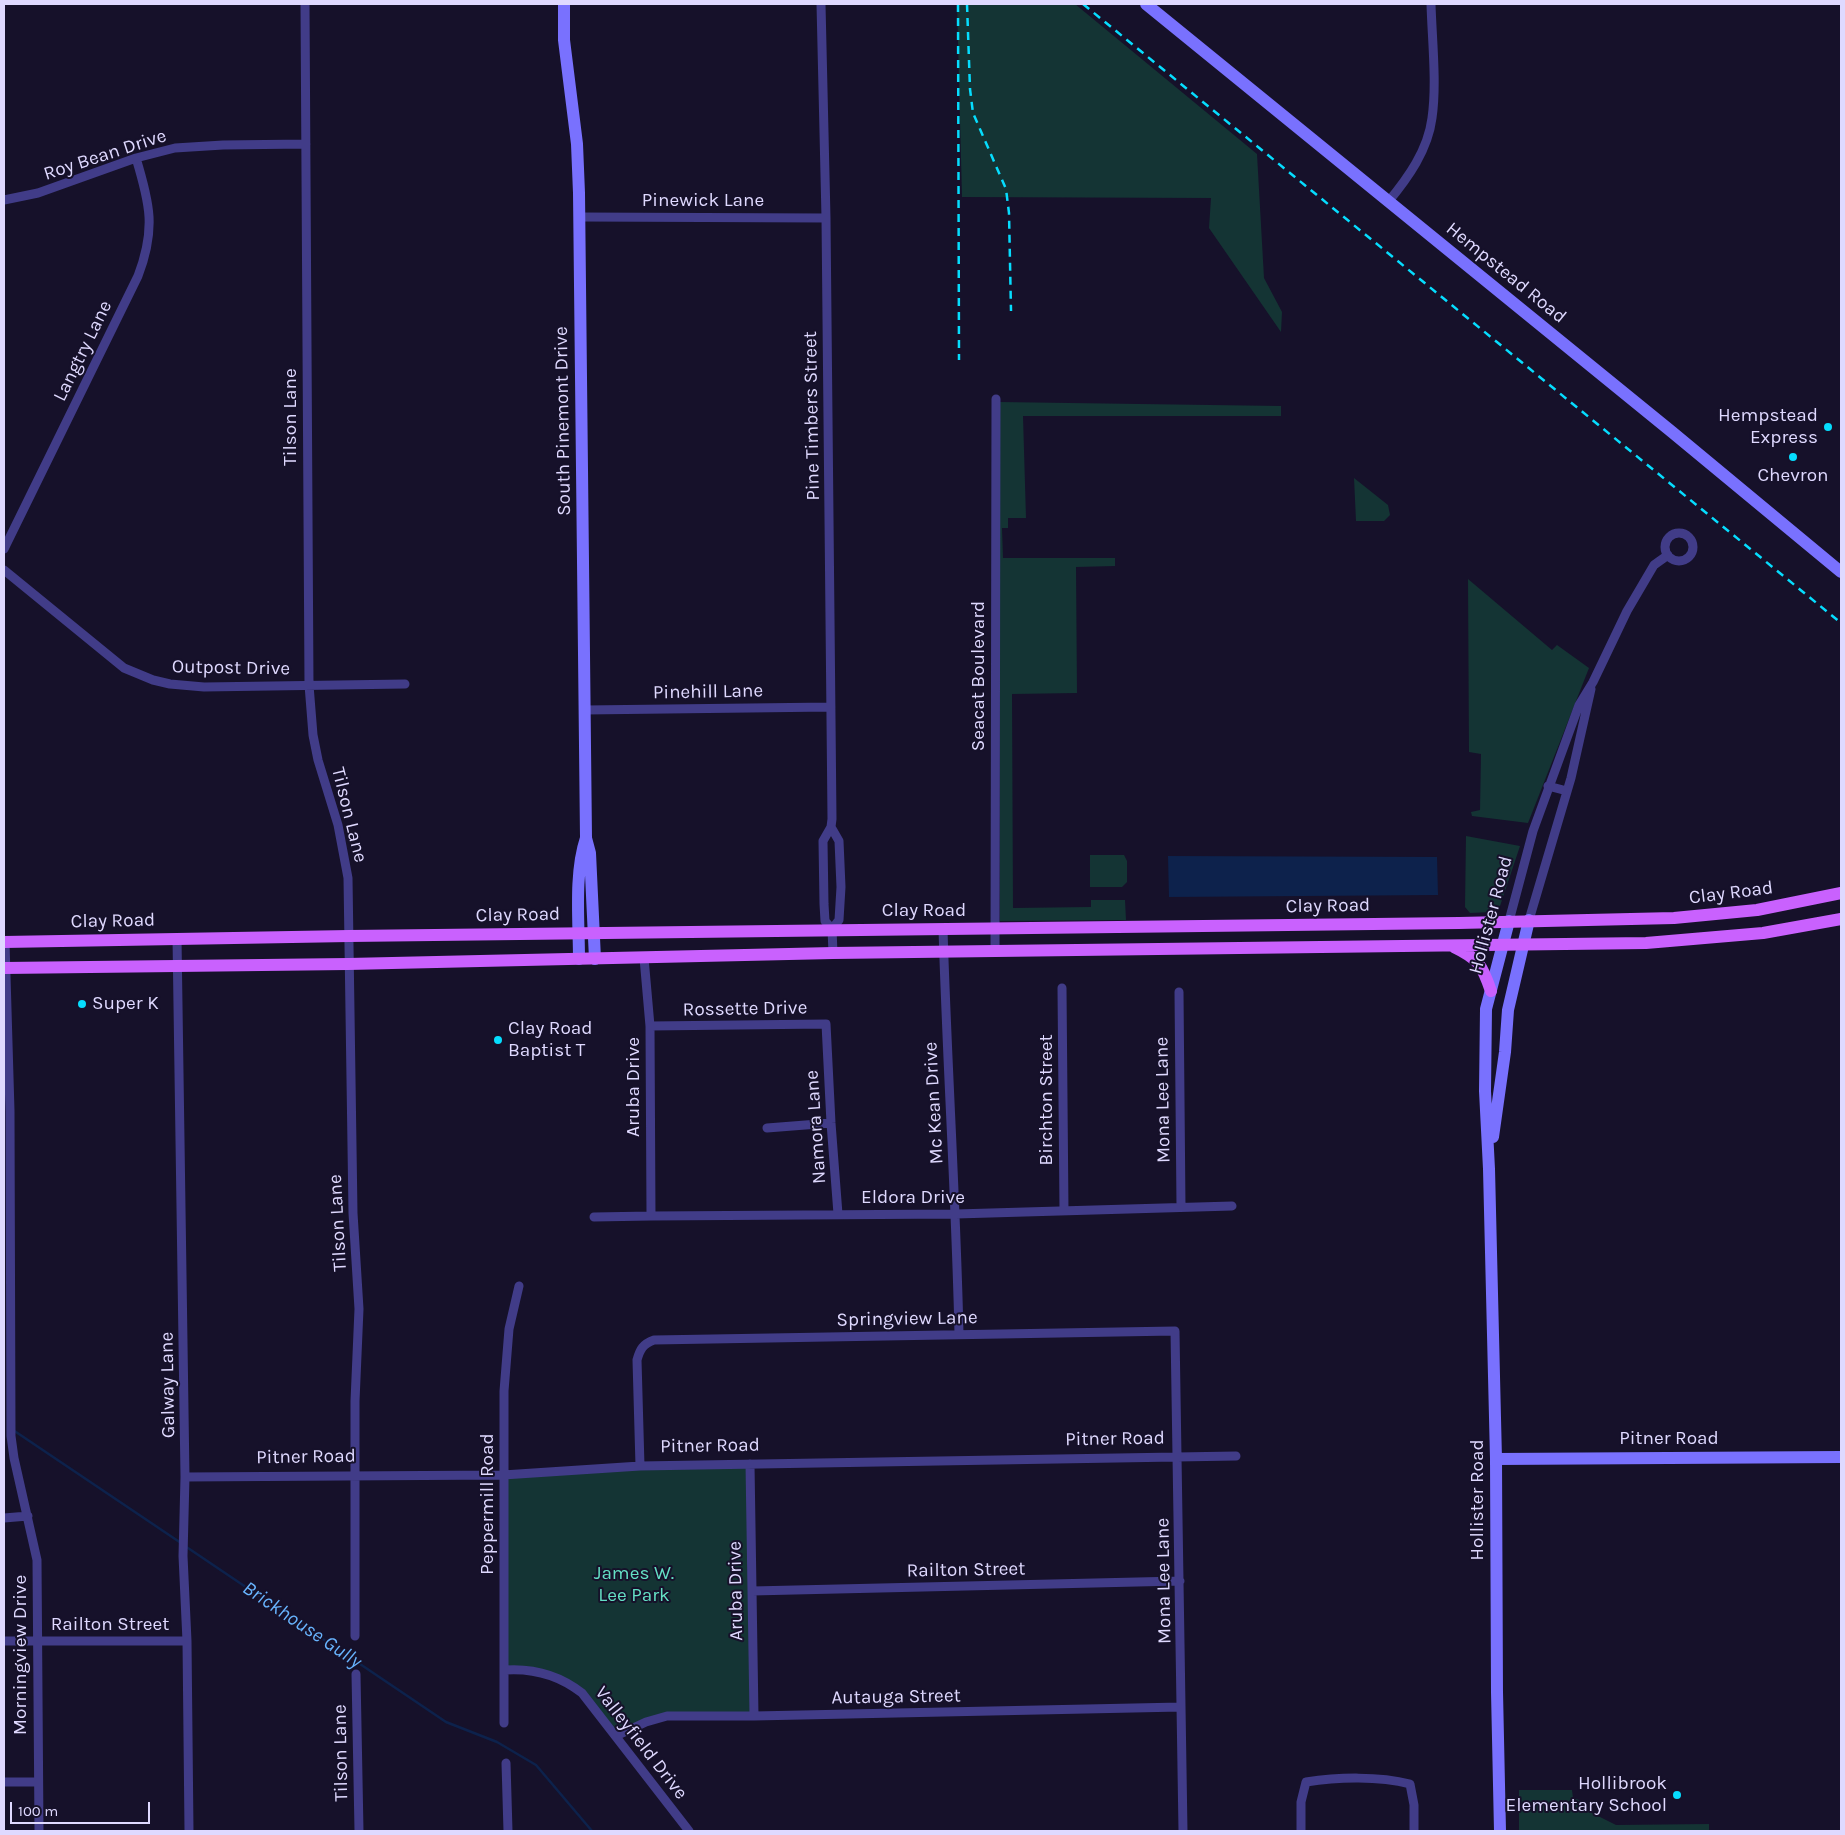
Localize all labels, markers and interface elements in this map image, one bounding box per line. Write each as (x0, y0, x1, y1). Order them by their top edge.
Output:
street label: Roy Bean Drive (41, 124, 169, 186)
street label: Pinewick Lane (642, 190, 764, 212)
street label: Hempstead Road (1441, 218, 1571, 328)
street label: Langtry Lane (49, 297, 117, 405)
street label: South Pinemont Drive (550, 326, 576, 516)
street label: Pine Timbers Street (799, 331, 825, 501)
street label: Tilson Lane (280, 368, 302, 466)
place label: Hempstead Express (1718, 405, 1818, 449)
marker: Hempstead Express (1822, 421, 1834, 433)
marker: Chevron (1787, 451, 1799, 463)
place label: Chevron (1757, 465, 1829, 487)
street label: Seacat Boulevard (968, 601, 990, 751)
street label: Outpost Drive (172, 656, 290, 680)
street label: Pinehill Lane (653, 680, 763, 704)
street label: Tilson Lane (326, 765, 372, 865)
street label: Hollister Road (1464, 853, 1518, 977)
street label: Clay Road (1688, 877, 1774, 909)
street label: Clay Road (1286, 894, 1370, 918)
street label: Clay Road (882, 900, 966, 922)
street label: Clay Road (476, 903, 560, 927)
street label: Clay Road (71, 909, 155, 933)
place label: Super K (92, 993, 159, 1015)
street label: Rossette Drive (682, 997, 808, 1021)
marker: Super K (76, 998, 88, 1010)
place label: Clay Road Baptist T (508, 1018, 593, 1062)
marker: Clay Road Baptist T (492, 1034, 504, 1046)
street label: Birchton Street (1036, 1034, 1058, 1166)
street label: Aruba Drive (623, 1037, 645, 1137)
street label: Mona Lee Lane (1150, 1037, 1176, 1163)
street label: Mc Kean Drive (919, 1041, 949, 1165)
street label: Namora Lane (801, 1069, 831, 1185)
street label: Tilson Lane (324, 1174, 352, 1272)
street label: Eldora Drive (861, 1187, 965, 1209)
street label: Springview Lane (836, 1306, 978, 1332)
street label: Galway Lane (156, 1332, 180, 1438)
street label: Pitner Road (1065, 1427, 1165, 1451)
street label: Pitner Road (1619, 1428, 1719, 1450)
street label: Peppermill Road (477, 1433, 499, 1575)
street label: Pitner Road (660, 1434, 760, 1458)
street label: Hollister Road (1467, 1439, 1489, 1561)
street label: Pitner Road (256, 1445, 356, 1469)
street label: Mona Lee Lane (1151, 1518, 1177, 1644)
street label: Aruba Drive (724, 1541, 748, 1641)
street label: Railton Street (906, 1558, 1026, 1582)
park label: James W. Lee Park (594, 1563, 674, 1607)
street label: Morningview Drive (10, 1575, 32, 1735)
water label: Brickhouse Gully (238, 1576, 366, 1674)
street label: Railton Street (51, 1614, 169, 1636)
street label: Valleyfield Drive (590, 1682, 692, 1804)
street label: Autauga Street (831, 1684, 961, 1710)
street label: Tilson Lane (329, 1704, 353, 1802)
place label: Hollibrook Elementary School (1506, 1773, 1667, 1817)
marker: Hollibrook Elementary School (1671, 1789, 1683, 1801)
scale bar (12, 1792, 152, 1824)
text: 100 m (18, 1802, 58, 1820)

